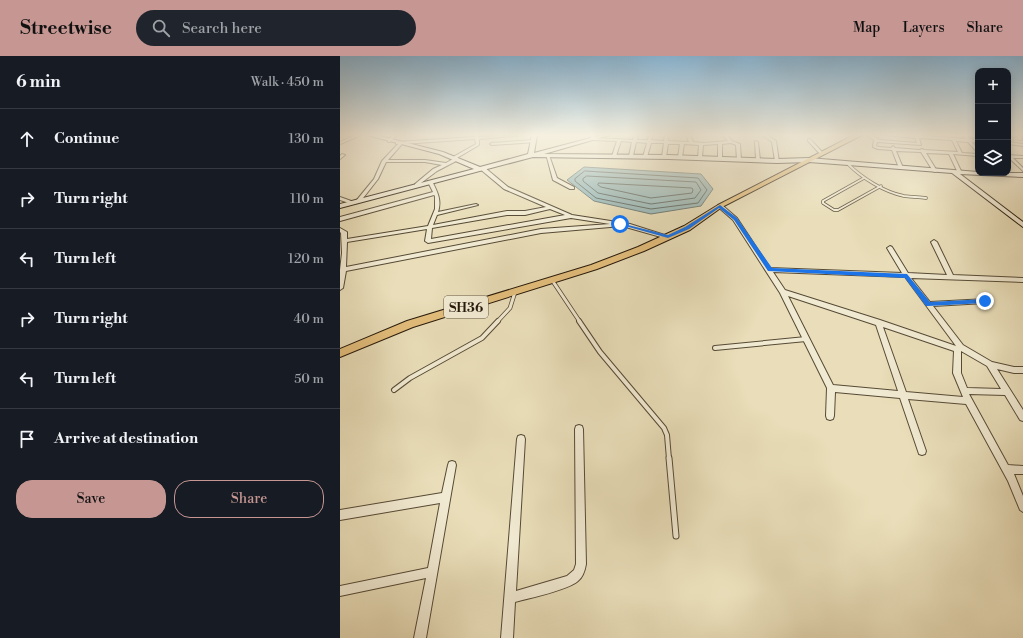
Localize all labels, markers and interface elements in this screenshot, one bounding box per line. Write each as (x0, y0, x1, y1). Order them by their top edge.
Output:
search box (136, 10, 416, 46)
text: Streetwise (20, 16, 112, 40)
icon: search (150, 17, 172, 39)
text: Search here (182, 19, 262, 38)
text: Map (853, 19, 880, 37)
text: Layers (902, 19, 945, 37)
text: Share (967, 19, 1003, 37)
map controls (975, 68, 1011, 176)
button: + (975, 68, 1011, 104)
text: 6 min (16, 71, 61, 93)
text: Walk · 450 m (251, 74, 324, 90)
button: − (975, 104, 1011, 140)
icon: ahead (16, 128, 38, 150)
text: Continue (54, 129, 119, 148)
text: 130 m (289, 131, 324, 147)
button: layers (975, 140, 1011, 176)
icon: right (16, 188, 38, 210)
text: Turn right (54, 189, 128, 208)
text: 110 m (290, 191, 324, 207)
route start (611, 215, 629, 233)
icon: left (16, 248, 38, 270)
text: Turn left (54, 249, 116, 268)
text: 120 m (288, 251, 324, 267)
route end (976, 292, 994, 310)
road number: SH36 (444, 296, 488, 318)
icon: right (16, 308, 38, 330)
text: Turn right (54, 309, 128, 328)
text: 40 m (294, 311, 324, 327)
icon: left (16, 368, 38, 390)
text: Turn left (54, 369, 116, 388)
text: 50 m (294, 371, 324, 387)
icon: arrive (16, 428, 38, 450)
text: Arrive at destination (54, 429, 198, 448)
button: Save (16, 480, 166, 518)
button: Share (174, 480, 324, 518)

